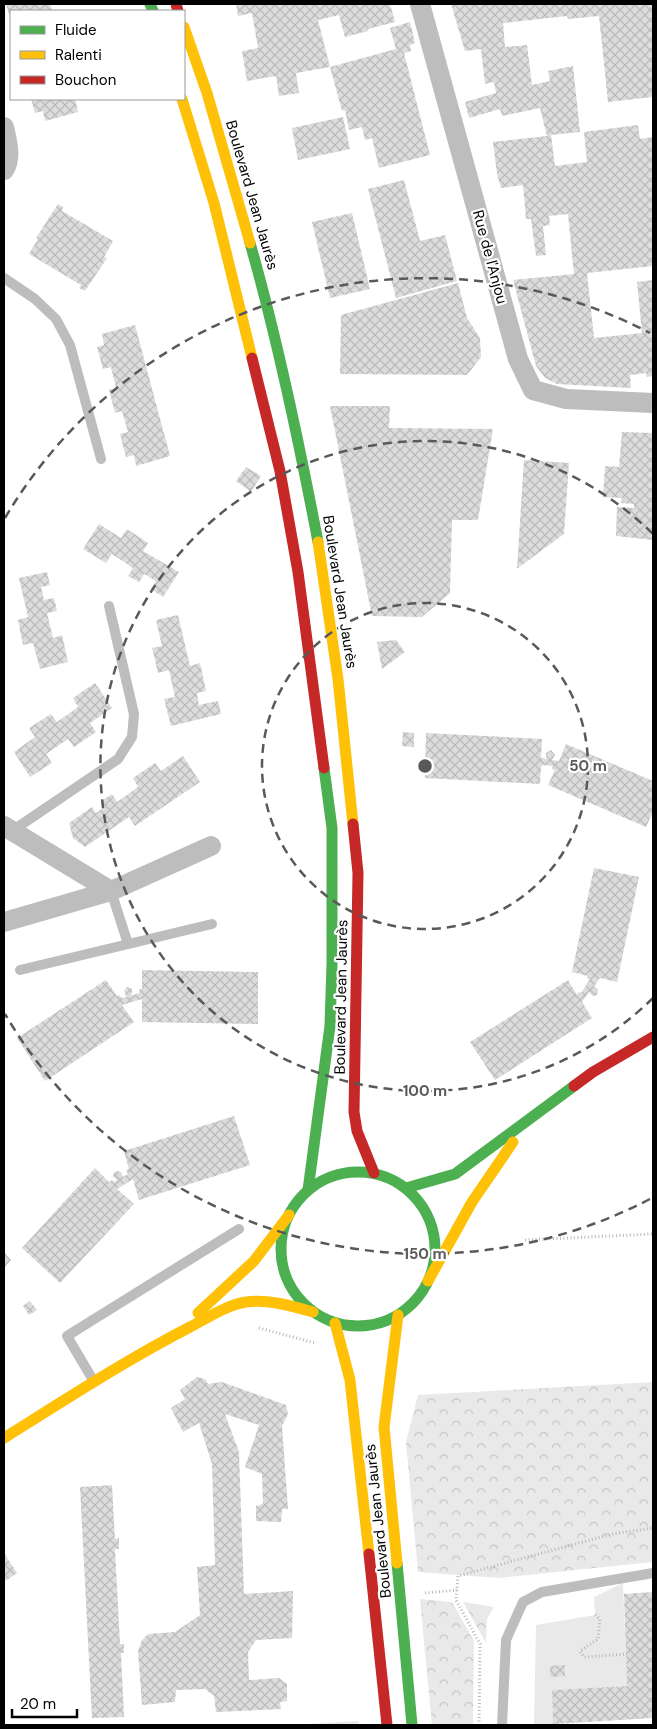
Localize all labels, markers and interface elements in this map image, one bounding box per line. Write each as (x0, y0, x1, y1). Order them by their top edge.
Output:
legend (10, 10, 185, 100)
text: Fluide (55, 20, 97, 40)
text: Ralenti (55, 45, 102, 65)
text: Bouchon (55, 70, 116, 90)
street label: Boulevard Jean Jaurès (221, 118, 283, 272)
street label: Rue de l'Anjou (468, 208, 512, 306)
street label: Boulevard Jean Jaurès (318, 514, 362, 670)
text: 50 m (569, 756, 607, 776)
centre of rings (416, 757, 434, 775)
street label: Boulevard Jean Jaurès (330, 919, 352, 1075)
text: 100 m (403, 1081, 447, 1101)
text: 150 m (404, 1244, 447, 1264)
street label: Boulevard Jean Jaurès (360, 1443, 396, 1599)
scale bar (12, 1686, 78, 1718)
text: 20 m (20, 1694, 56, 1714)

